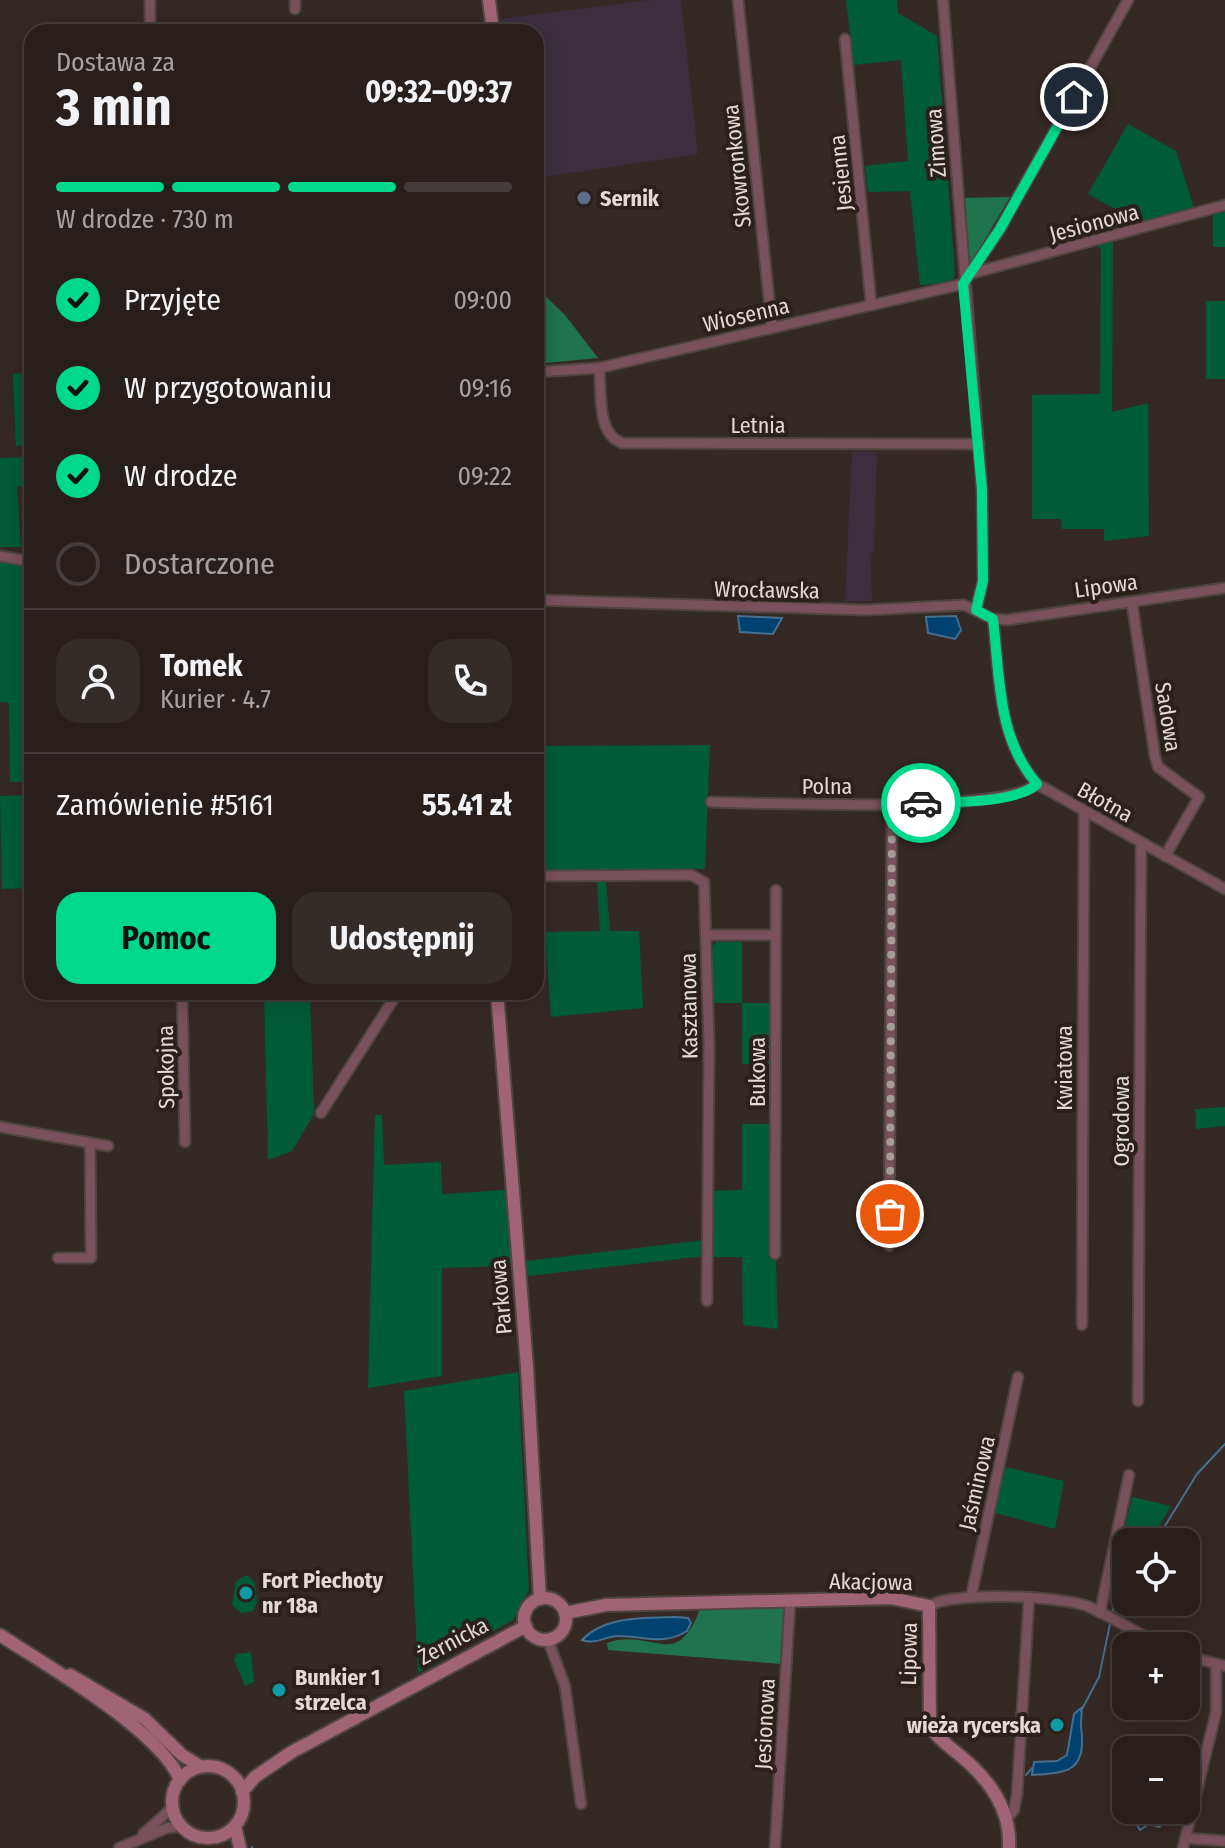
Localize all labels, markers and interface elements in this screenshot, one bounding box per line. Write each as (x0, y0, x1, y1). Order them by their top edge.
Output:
text: Dostawa za (56, 47, 175, 78)
pin (1040, 63, 1108, 131)
text: 09:32–09:37 (365, 74, 512, 110)
icon: home (1052, 75, 1096, 119)
text: 3 min (56, 76, 172, 139)
street label: Skowronkowa (717, 103, 757, 229)
street label: Zimowa (920, 107, 952, 179)
street label: Jesienna (824, 133, 858, 213)
place label: Sernik (600, 185, 660, 212)
marker: Sernik (575, 189, 593, 207)
street label: Jesionowa (1046, 198, 1142, 248)
text: W drodze · 730 m (56, 204, 234, 235)
icon: check (56, 278, 100, 322)
text: Przyjęte (124, 282, 221, 318)
text: 09:00 (453, 285, 512, 316)
street label: Wiosenna (700, 292, 792, 338)
icon: check (56, 366, 100, 410)
text: W przygotowaniu (124, 370, 332, 406)
text: 09:16 (459, 373, 512, 404)
street label: Letnia (730, 412, 786, 439)
icon: check (56, 454, 100, 498)
text: W drodze (124, 458, 238, 494)
text: 09:22 (458, 461, 512, 492)
text: Dostarczone (124, 546, 275, 582)
street label: Lipowa (1073, 568, 1139, 604)
street label: Wrocławska (714, 576, 820, 604)
button: person (56, 639, 140, 723)
button: phone (428, 639, 512, 723)
text: Tomek (160, 648, 242, 684)
street label: Sadowa (1149, 680, 1187, 754)
text: Kurier · 4.7 (160, 684, 271, 715)
courier (881, 763, 961, 843)
street label: Polna (802, 773, 852, 800)
street label: Błotna (1072, 776, 1138, 828)
icon: car (899, 781, 943, 825)
text: Zamówienie #5161 (56, 787, 274, 823)
text: 55.41 zł (422, 787, 512, 823)
button: Pomoc (56, 892, 276, 984)
button: Udostępnij (292, 892, 512, 984)
street label: Kasztanowa (675, 953, 703, 1059)
street label: Spokojna (152, 1025, 180, 1109)
street label: Kwiatowa (1051, 1025, 1078, 1111)
street label: Bukowa (744, 1037, 771, 1107)
street label: Ogrodowa (1108, 1075, 1135, 1167)
pin (856, 1180, 924, 1248)
icon: bag (868, 1192, 912, 1236)
street label: Parkowa (484, 1258, 518, 1336)
street label: Jaśminowa (953, 1433, 1001, 1533)
map controls (1112, 1528, 1200, 1824)
button: locate (1112, 1528, 1200, 1616)
place label: Fort Piechoty nr 18a (262, 1567, 383, 1619)
street label: Akacjowa (829, 1568, 913, 1596)
marker: Fort Piechoty nr 18a (237, 1584, 255, 1602)
street label: Żernicka (413, 1611, 493, 1671)
street label: Lipowa (895, 1622, 923, 1686)
button: + (1112, 1632, 1200, 1720)
place label: Bunkier 1 strzelca (295, 1664, 380, 1716)
street label: Jesionowa (749, 1678, 781, 1770)
marker: Bunkier 1 strzelca (270, 1681, 288, 1699)
place label: wieża rycerska (907, 1712, 1041, 1739)
marker: wieża rycerska (1048, 1716, 1066, 1734)
button: − (1112, 1736, 1200, 1824)

